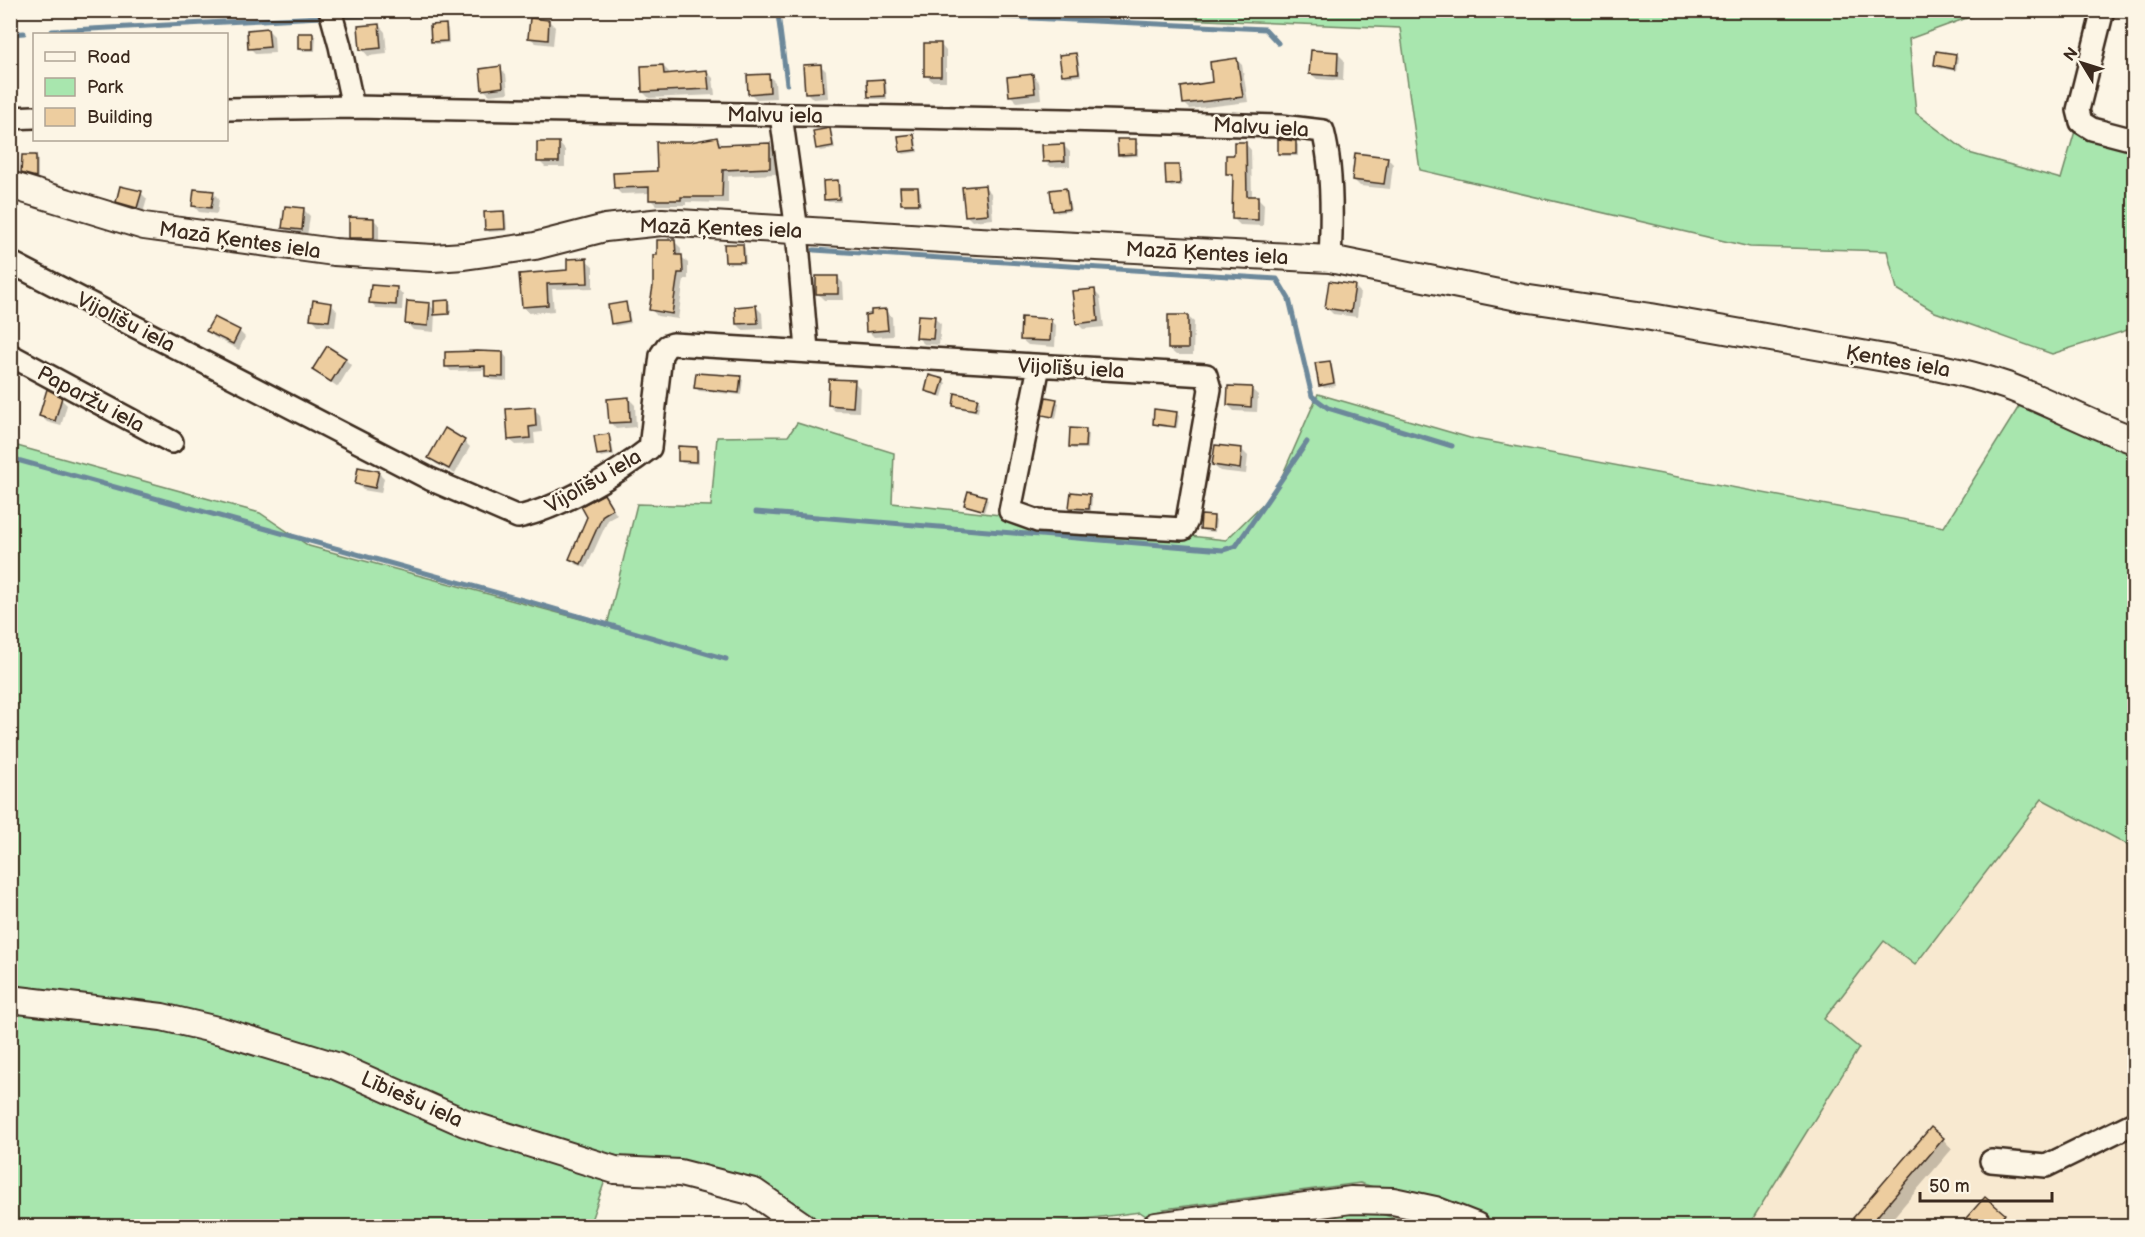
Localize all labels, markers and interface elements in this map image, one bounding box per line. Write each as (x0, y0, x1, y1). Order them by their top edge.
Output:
legend (33, 33, 228, 141)
north arrow (2052, 33, 2112, 93)
text: N (2060, 44, 2083, 65)
text: Road (87, 47, 131, 68)
text: Park (87, 77, 123, 98)
street label: Malvu iela (727, 102, 823, 129)
text: Building (87, 107, 153, 128)
street label: Malvu iela (1212, 113, 1310, 142)
street label: Mazā Ķentes iela (639, 213, 803, 244)
street label: Mazā Ķentes iela (157, 217, 322, 264)
street label: Mazā Ķentes iela (1125, 237, 1289, 270)
street label: Vijolīšu iela (72, 287, 179, 358)
street label: Ķentes iela (1844, 340, 1952, 383)
street label: Vijolīšu iela (1017, 353, 1125, 384)
street label: Paparžu iela (33, 361, 149, 438)
street label: Vijolīšu iela (541, 444, 646, 519)
street label: Lībiešu iela (357, 1066, 467, 1133)
scale bar (1920, 1165, 2052, 1203)
text: 50 m (1929, 1176, 1970, 1197)

